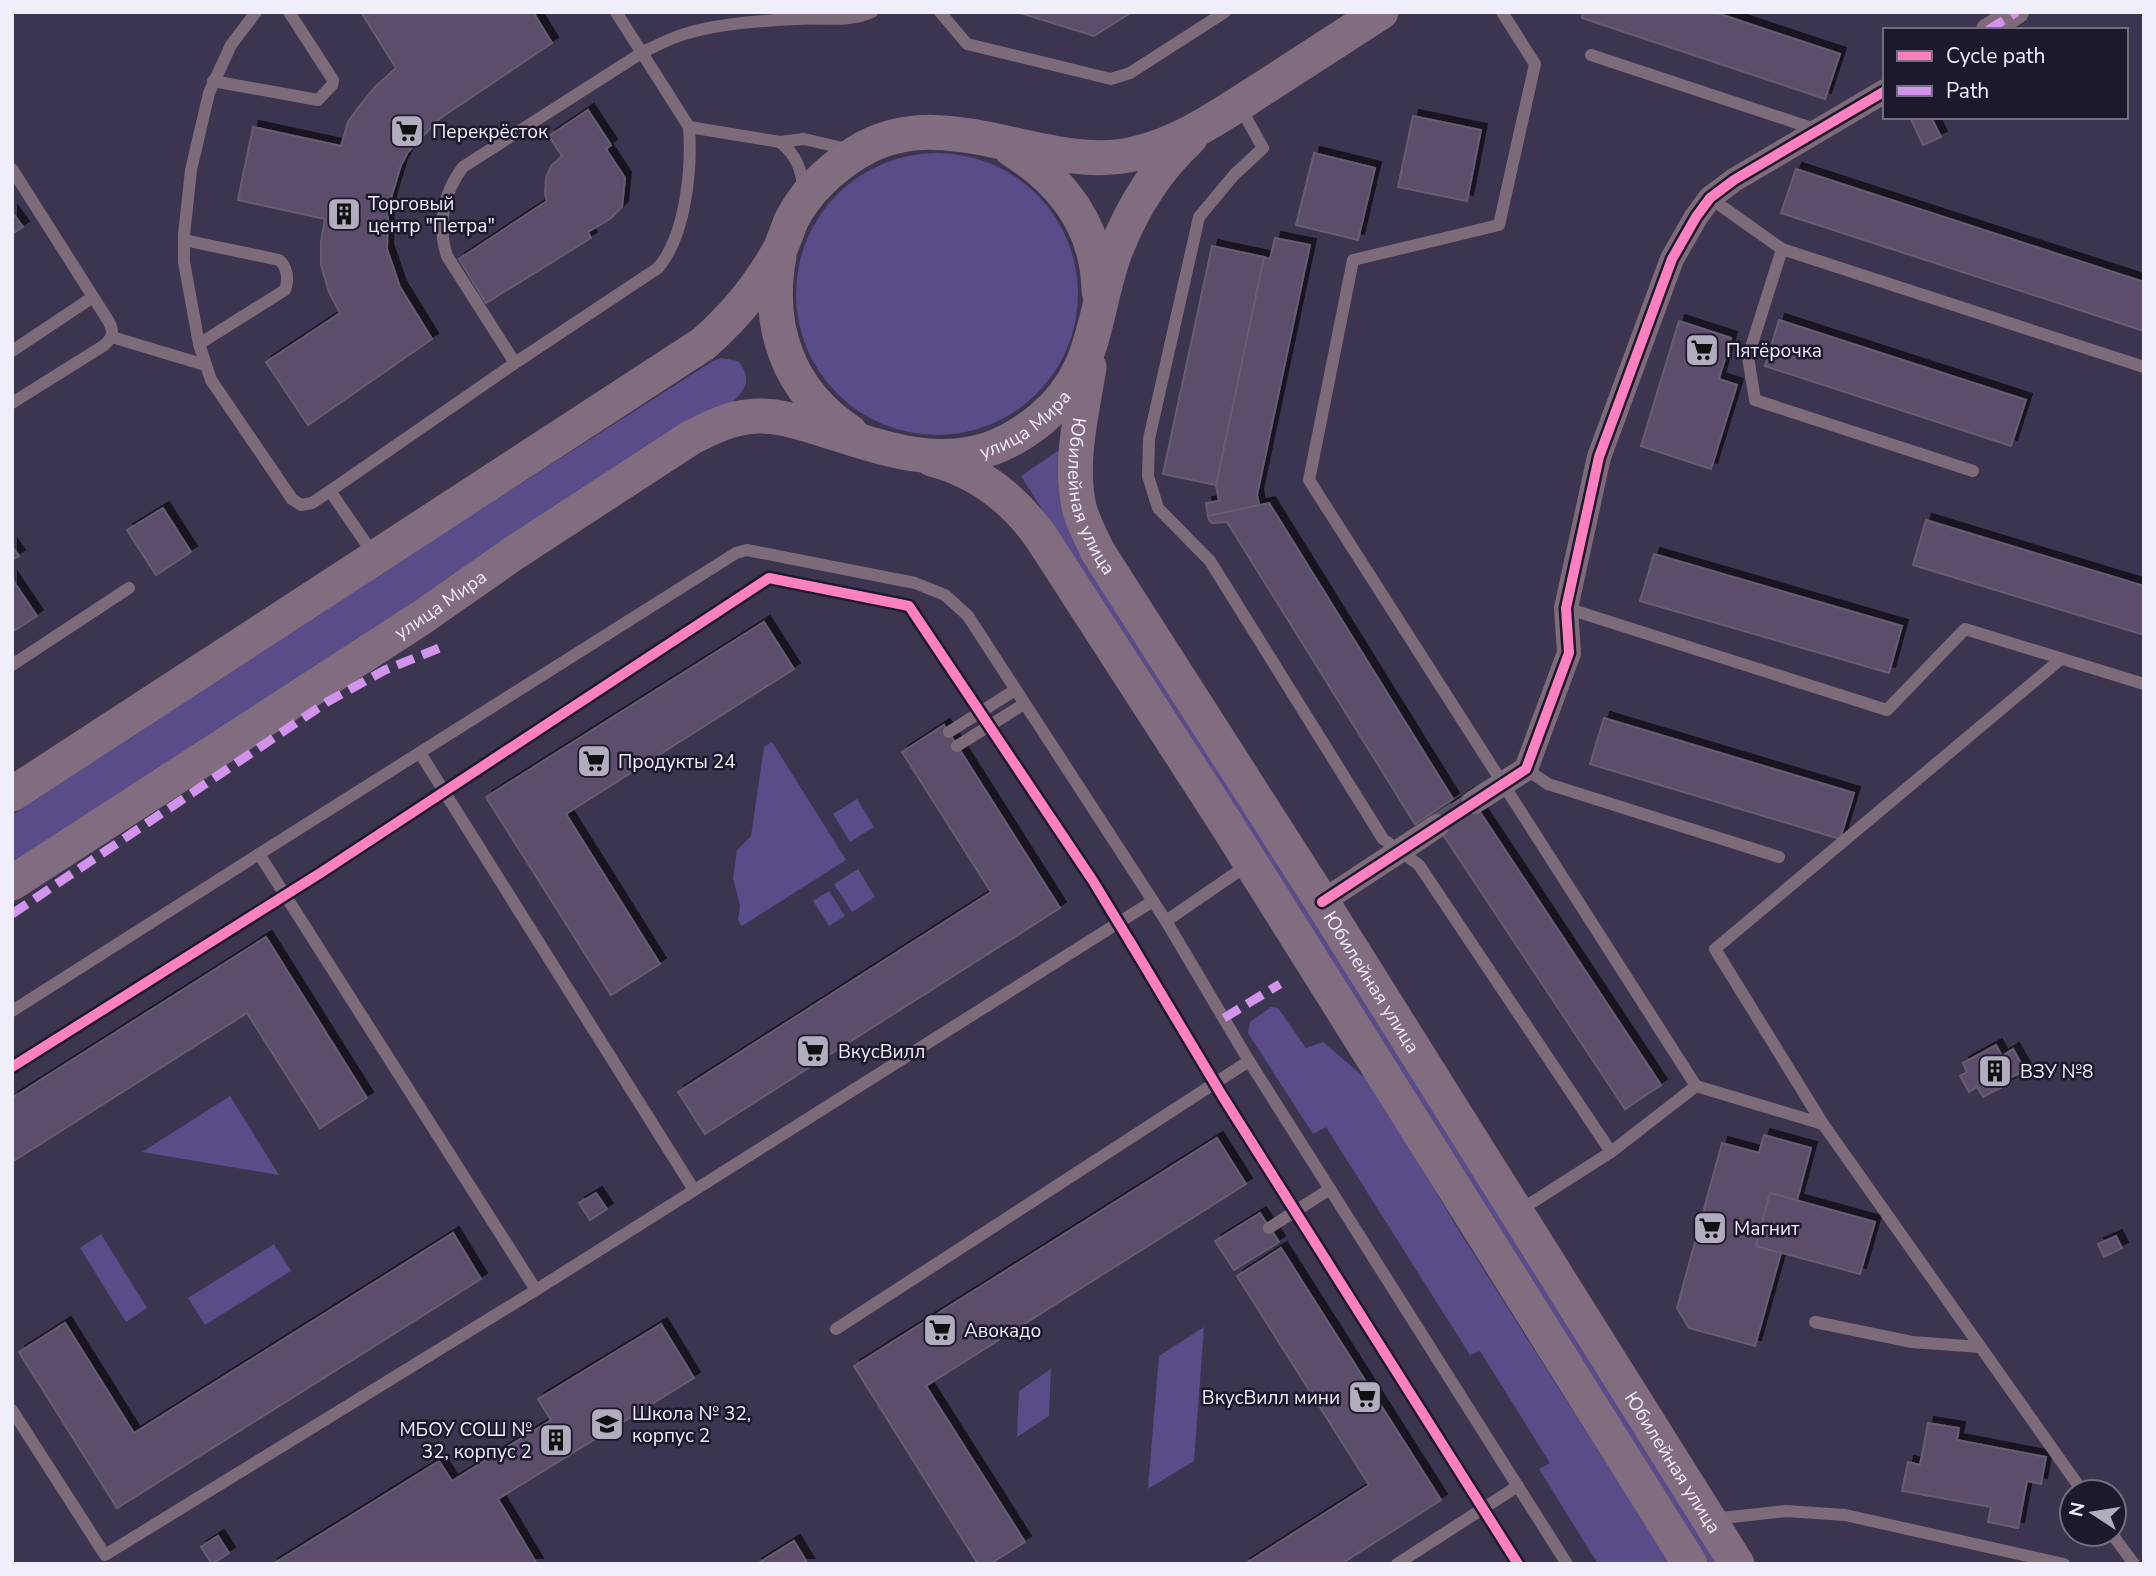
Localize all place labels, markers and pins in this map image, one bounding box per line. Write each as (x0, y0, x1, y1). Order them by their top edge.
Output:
supermarket icon: Перекрёсток (388, 112, 426, 150)
place label: Перекрёсток (432, 119, 548, 145)
place label: Торговый центр "Петра" (368, 191, 495, 239)
building icon: Торговый центр "Петра" (325, 195, 363, 233)
supermarket icon: Пятёрочка (1683, 331, 1721, 369)
place label: Пятёрочка (1726, 338, 1822, 364)
supermarket icon: Продукты 24 (575, 742, 613, 780)
place label: Продукты 24 (618, 749, 736, 775)
supermarket icon: ВкусВилл (794, 1032, 832, 1070)
place label: ВкусВилл (838, 1039, 925, 1065)
building icon: ВЗУ №8 (1976, 1052, 2014, 1090)
place label: ВЗУ №8 (2020, 1059, 2093, 1085)
supermarket icon: Магнит (1691, 1209, 1729, 1247)
place label: Магнит (1734, 1216, 1800, 1242)
supermarket icon: Авокадо (921, 1311, 959, 1349)
place label: Авокадо (964, 1318, 1041, 1344)
supermarket icon: ВкусВилл мини (1346, 1378, 1384, 1416)
place label: ВкусВилл мини (1202, 1385, 1340, 1411)
place label: Школа № 32, корпус 2 (632, 1401, 751, 1449)
school or university icon: Школа № 32, корпус 2 (588, 1405, 626, 1443)
place label: МБОУ СОШ № 32, корпус 2 (399, 1417, 532, 1465)
building icon: МБОУ СОШ № 32, корпус 2 (537, 1421, 575, 1459)

